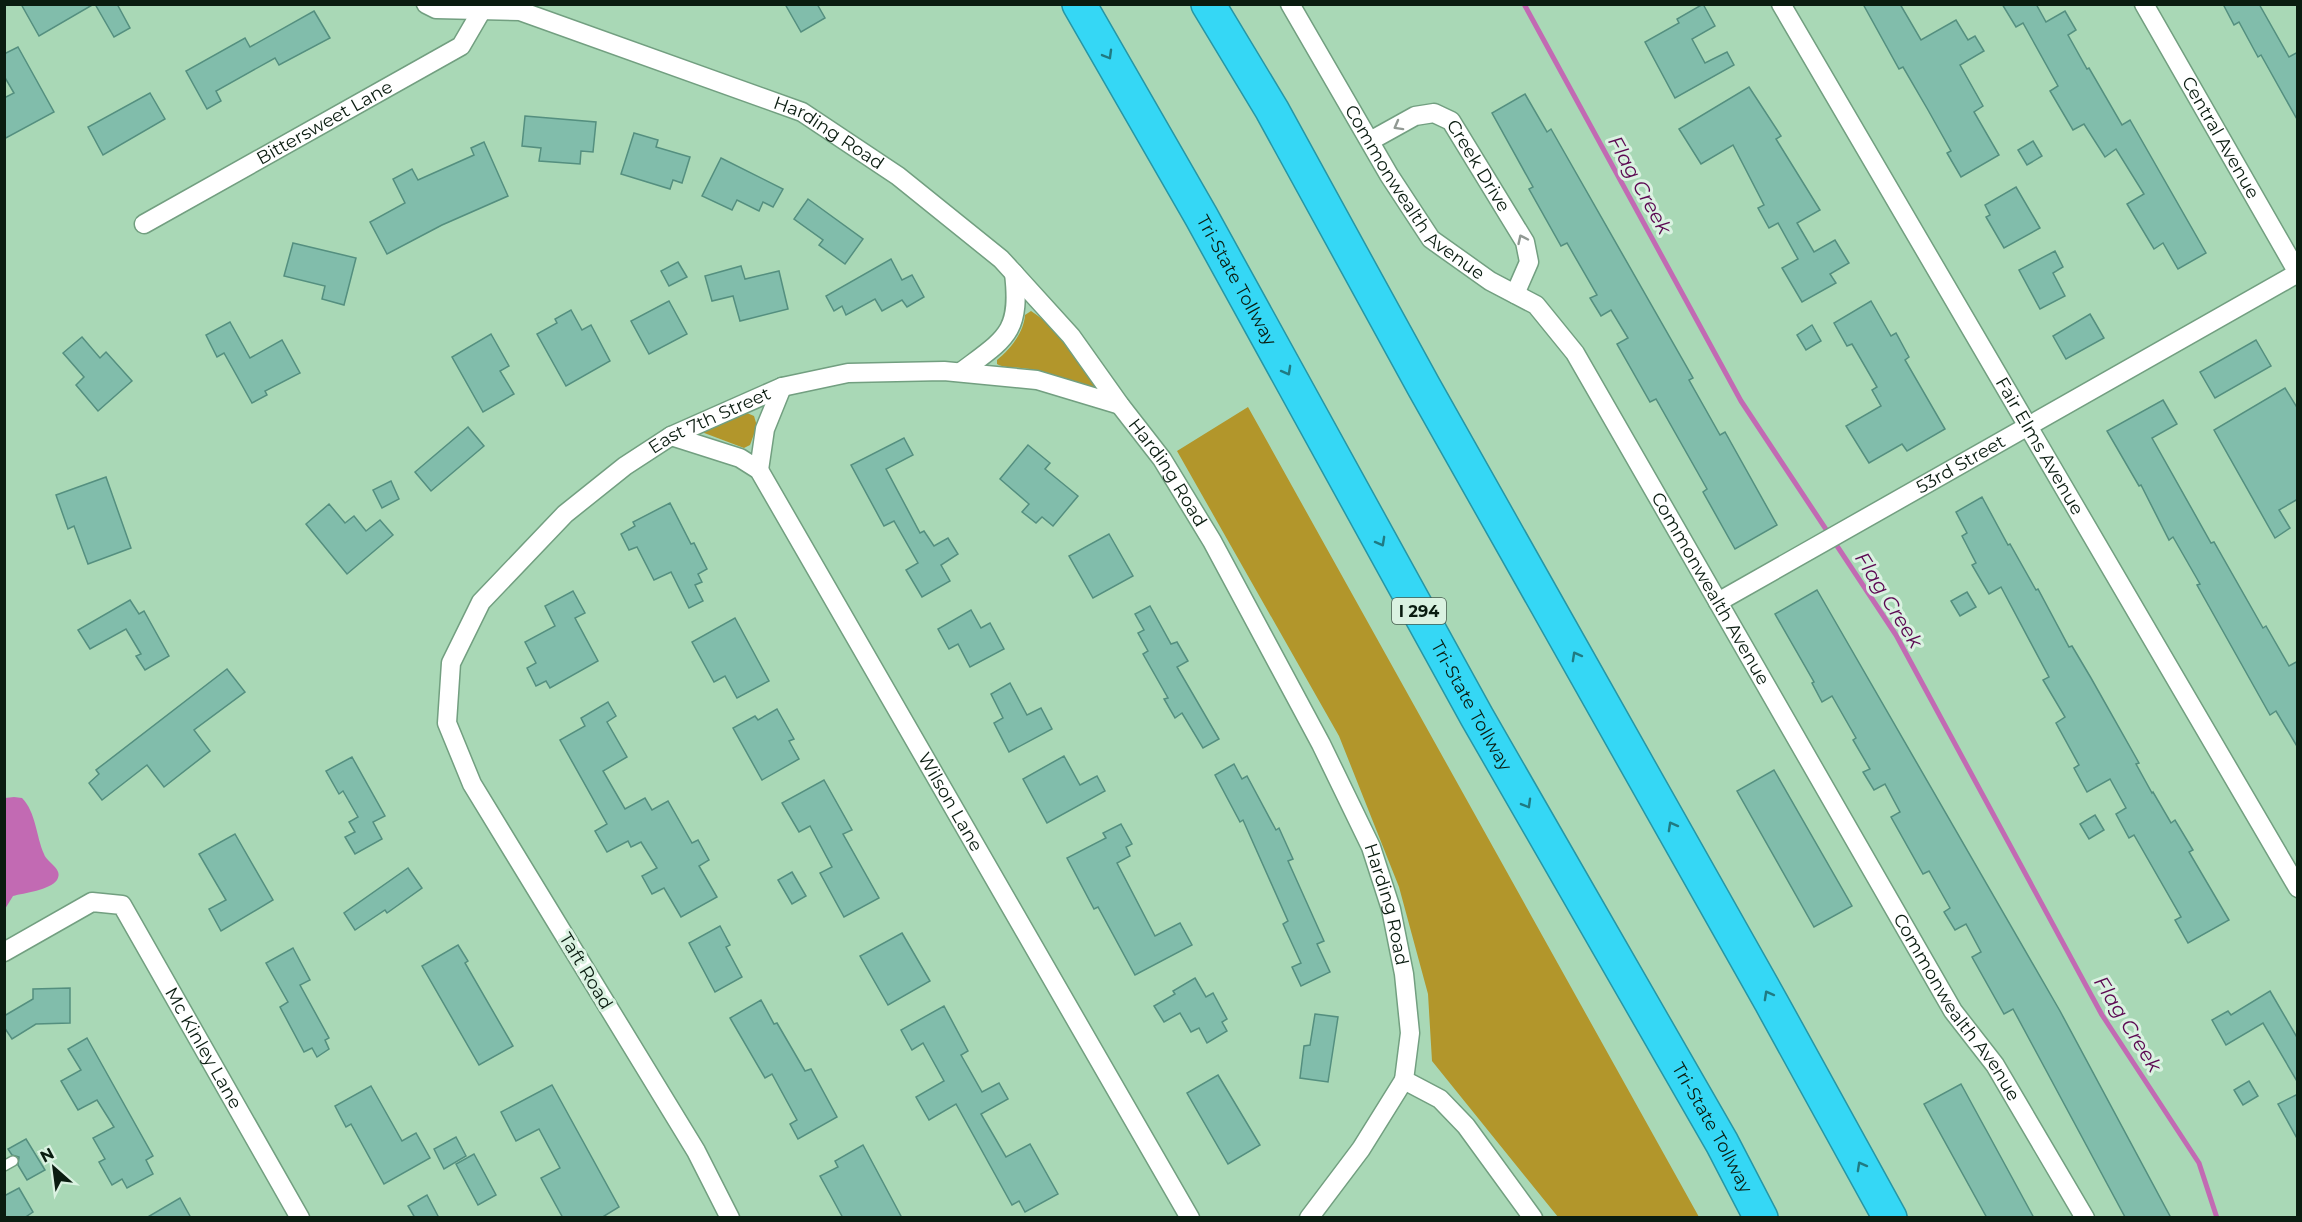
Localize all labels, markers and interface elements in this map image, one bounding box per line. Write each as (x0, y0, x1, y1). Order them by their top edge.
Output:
one-way arrow (1101, 49, 1112, 59)
street label: Central Avenue (2177, 73, 2264, 203)
street label: Bittersweet Lane (253, 76, 397, 170)
street label: Harding Road (770, 92, 888, 174)
street label: Commonwealth Avenue (1340, 101, 1489, 285)
street label: Creek Drive (1442, 116, 1515, 216)
one-way arrow (1394, 119, 1404, 130)
water label: Flag Creek (1603, 132, 1677, 239)
street label: Tri-State Tollway (1192, 211, 1281, 350)
one-way arrow (1517, 235, 1529, 246)
one-way arrow (1280, 365, 1291, 375)
street label: Fair Elms Avenue (1991, 373, 2088, 519)
street label: East 7th Street (644, 382, 774, 459)
street label: Harding Road (1124, 414, 1212, 531)
street label: 53rd Street (1912, 430, 2009, 498)
street label: Commonwealth Avenue (1646, 488, 1774, 689)
one-way arrow (1374, 536, 1385, 546)
water label: Flag Creek (1850, 548, 1929, 653)
road number: I 294 (1392, 598, 1446, 624)
street label: Tri-State Tollway (1426, 637, 1517, 775)
one-way arrow (1572, 652, 1583, 662)
street label: Wilson Lane (913, 749, 987, 855)
one-way arrow (1520, 798, 1531, 808)
one-way arrow (1668, 821, 1679, 832)
street label: Harding Road (1360, 840, 1413, 967)
street label: Commonwealth Avenue (1888, 910, 2025, 1105)
street label: Taft Road (555, 929, 617, 1013)
water label: Flag Creek (2089, 972, 2168, 1077)
street label: Mc Kinley Lane (160, 983, 247, 1113)
one-way arrow (1763, 991, 1775, 1001)
street label: Tri-State Tollway (1667, 1059, 1757, 1197)
north arrow (24, 1138, 84, 1198)
text: N (37, 1144, 57, 1167)
one-way arrow (1857, 1162, 1869, 1172)

